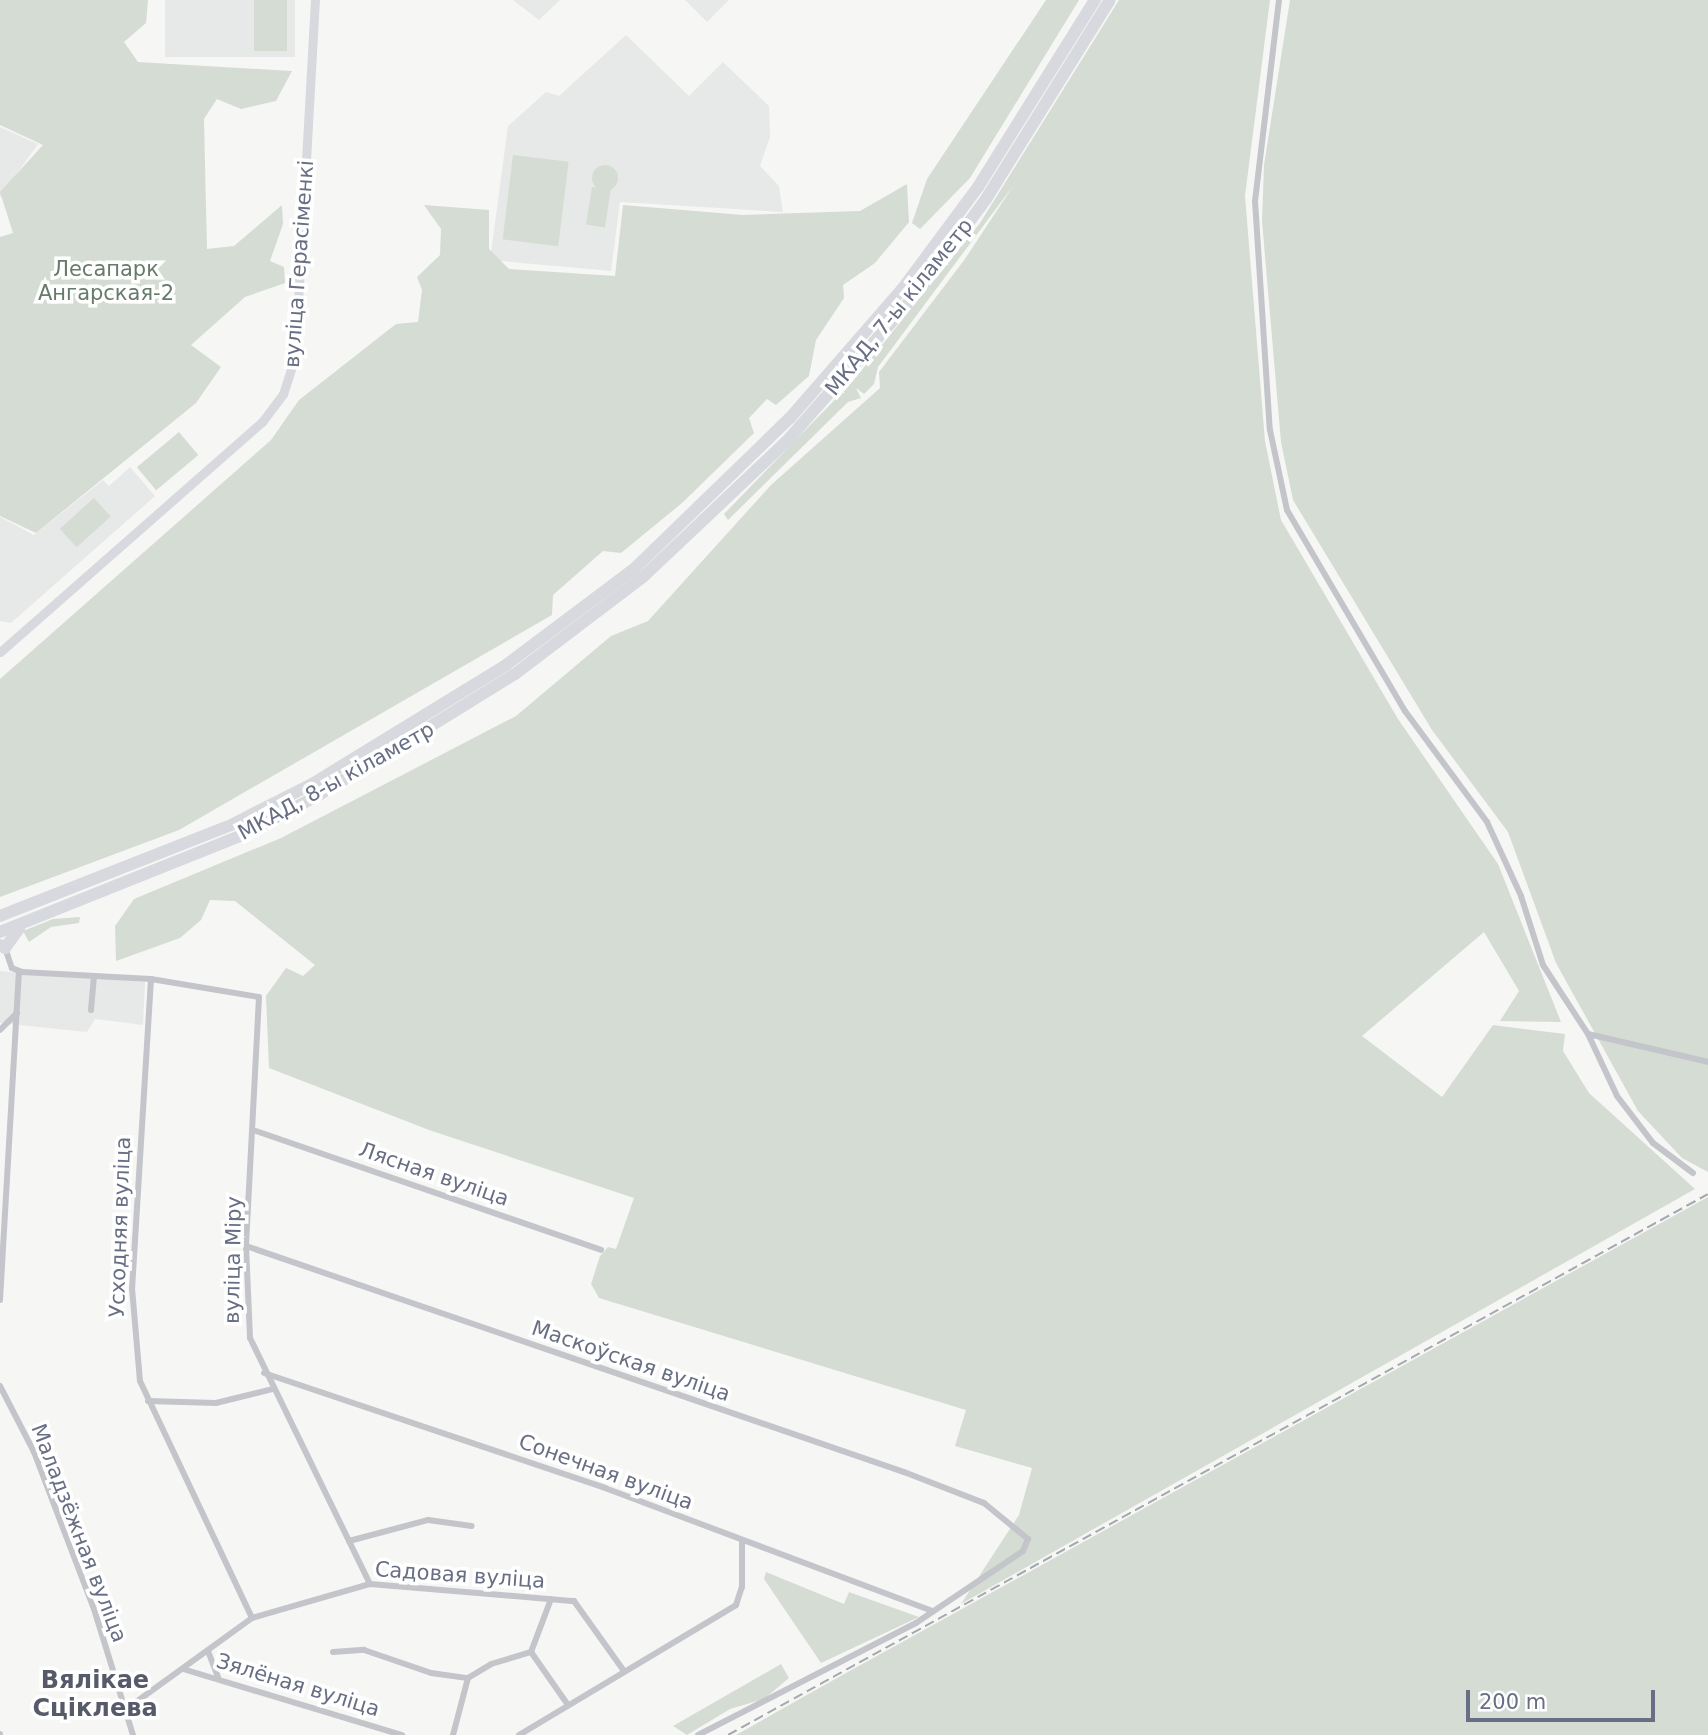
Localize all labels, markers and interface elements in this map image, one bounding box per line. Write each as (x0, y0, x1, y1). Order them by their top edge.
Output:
street label: вуліца Герасіменкі (279, 159, 319, 369)
street label: МКАД, 7-ы кіламетр (820, 213, 978, 401)
park label: Лесапарк Ангарская-2 (38, 256, 174, 306)
street label: МКАД, 8-ы кіламетр (233, 717, 439, 845)
street label: Усходняя вуліца (104, 1136, 136, 1318)
street label: Лясная вуліца (356, 1137, 512, 1211)
street label: вуліца Міру (219, 1196, 247, 1324)
street label: Маскоўская вуліца (529, 1315, 733, 1407)
street label: Маладзёжная вуліца (26, 1420, 132, 1646)
street label: Сонечная вуліца (515, 1429, 697, 1515)
street label: Садовая вуліца (374, 1556, 546, 1594)
street label: Зялёная вуліца (213, 1648, 383, 1722)
district label: Вялікае Сціклева (32, 1667, 158, 1723)
scale bar (1470, 1676, 1659, 1720)
text: 200 m (1479, 1690, 1546, 1714)

